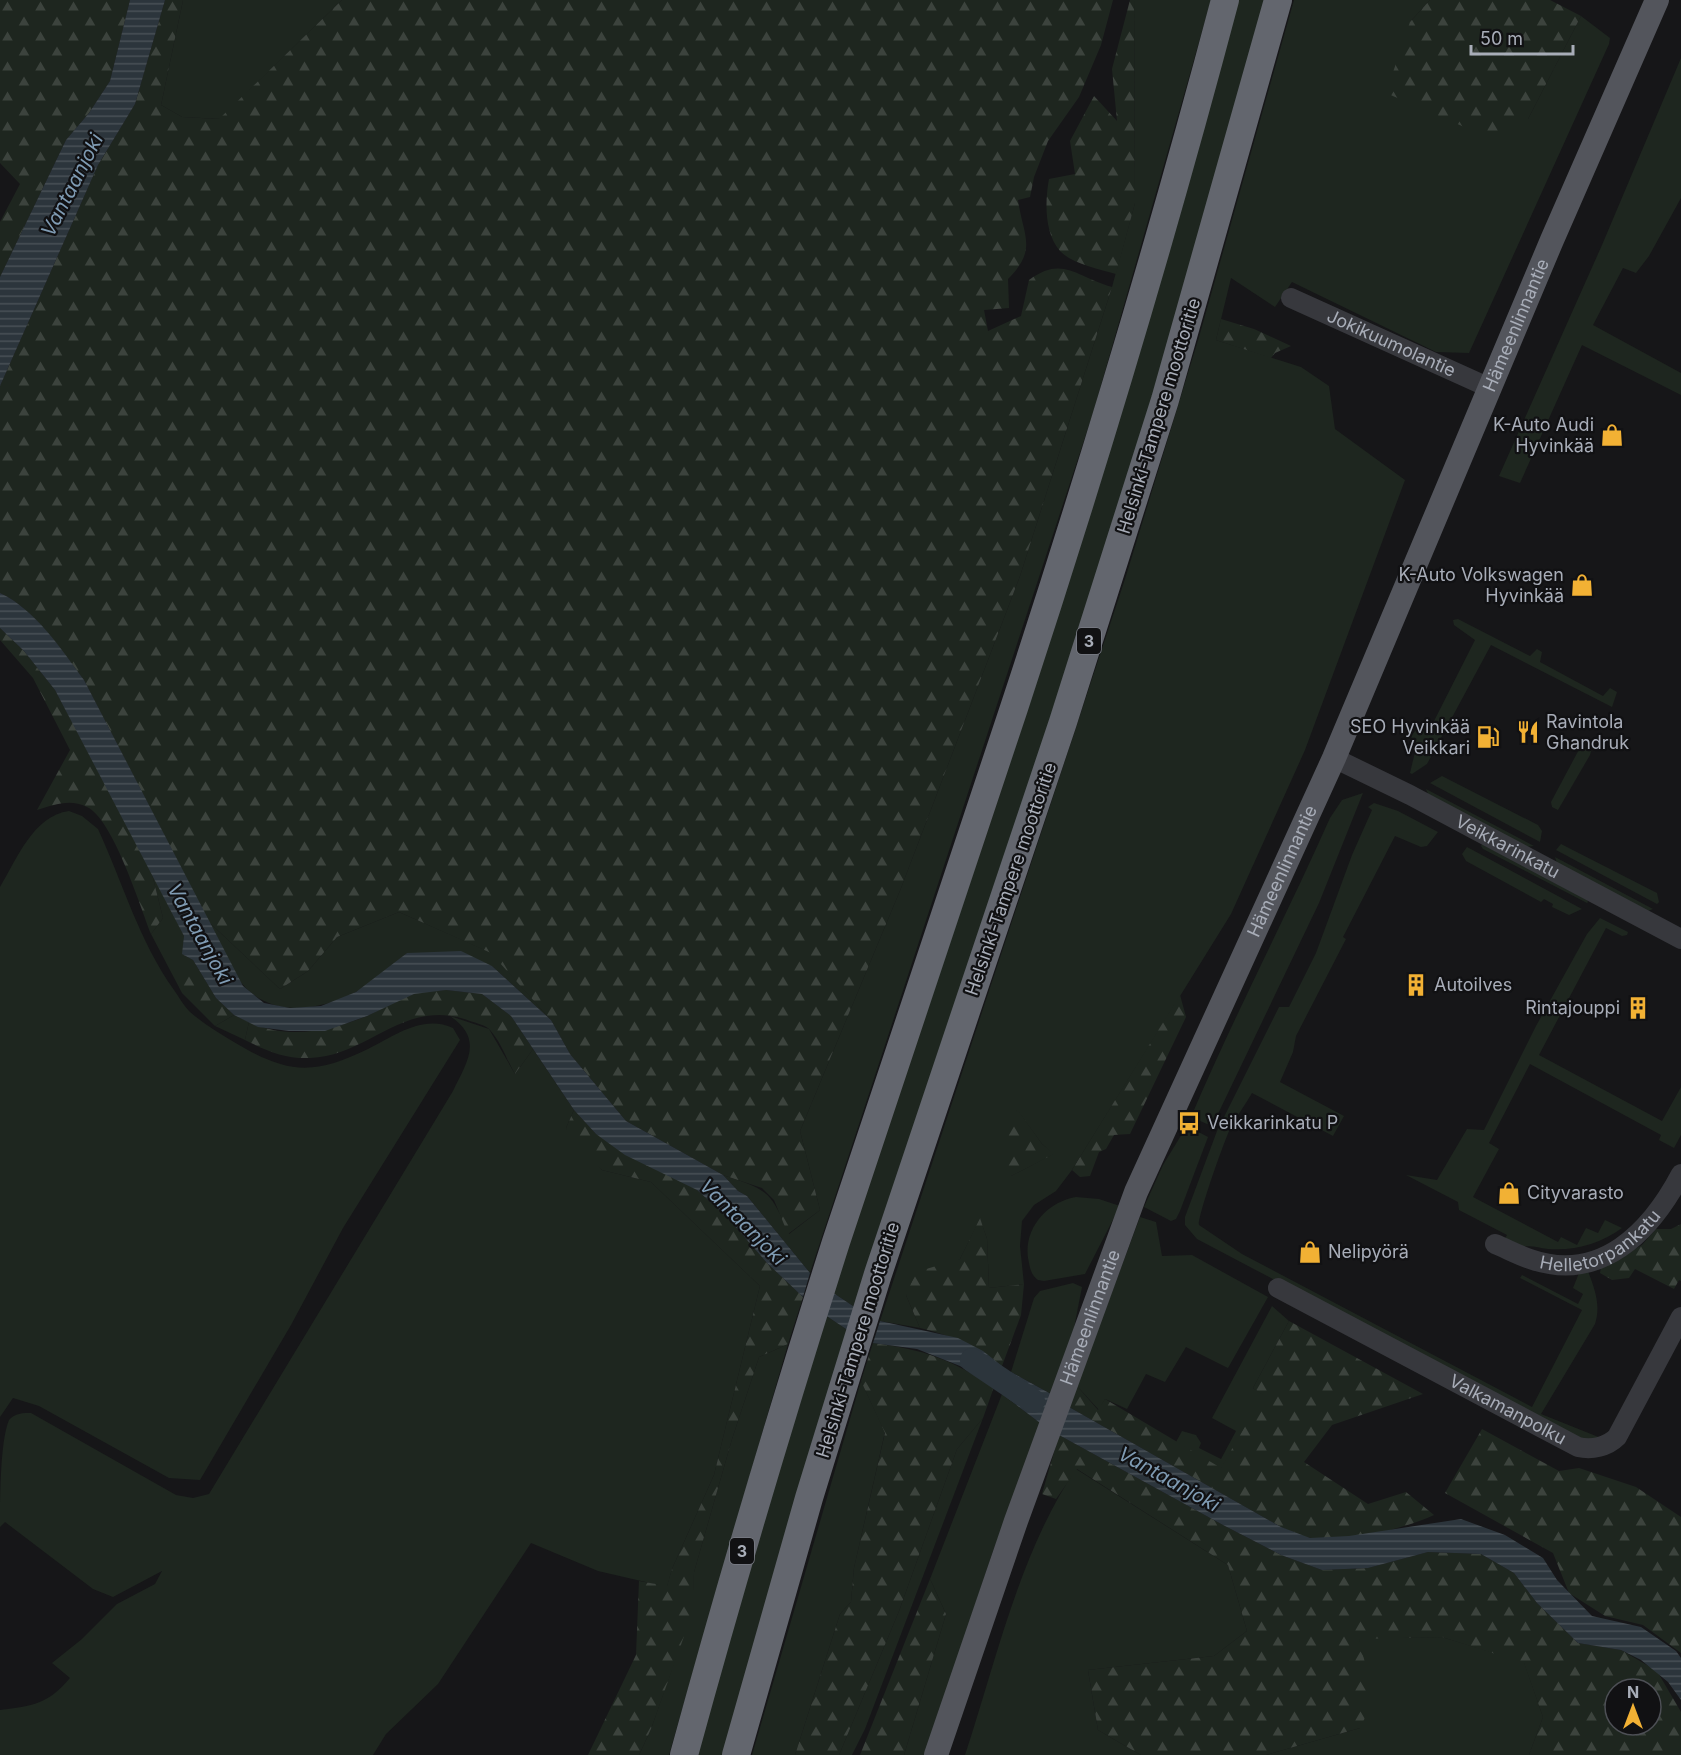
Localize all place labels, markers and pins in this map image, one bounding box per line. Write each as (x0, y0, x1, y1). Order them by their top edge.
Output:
place label: K-Auto Audi Hyvinkää (1493, 414, 1594, 456)
shop icon: K-Auto Audi Hyvinkää (1599, 422, 1625, 448)
place label: K-Auto Volkswagen Hyvinkää (1399, 564, 1564, 606)
shop icon: K-Auto Volkswagen Hyvinkää (1569, 572, 1595, 598)
place label: Ravintola Ghandruk (1546, 711, 1629, 753)
place label: SEO Hyvinkää Veikkari (1350, 716, 1470, 758)
restaurant icon: Ravintola Ghandruk (1515, 719, 1541, 745)
fuel station icon: SEO Hyvinkää Veikkari (1475, 724, 1501, 750)
building icon: Autoilves (1403, 972, 1429, 998)
place label: Autoilves (1434, 974, 1512, 995)
building icon: Rintajouppi (1625, 995, 1651, 1021)
place label: Rintajouppi (1525, 997, 1620, 1018)
bus stop icon: Veikkarinkatu P (1176, 1110, 1202, 1136)
place label: Veikkarinkatu P (1207, 1112, 1338, 1133)
shop icon: Cityvarasto (1496, 1180, 1522, 1206)
place label: Cityvarasto (1527, 1182, 1624, 1203)
shop icon: Nelipyörä (1297, 1239, 1323, 1265)
place label: Nelipyörä (1328, 1241, 1409, 1262)

